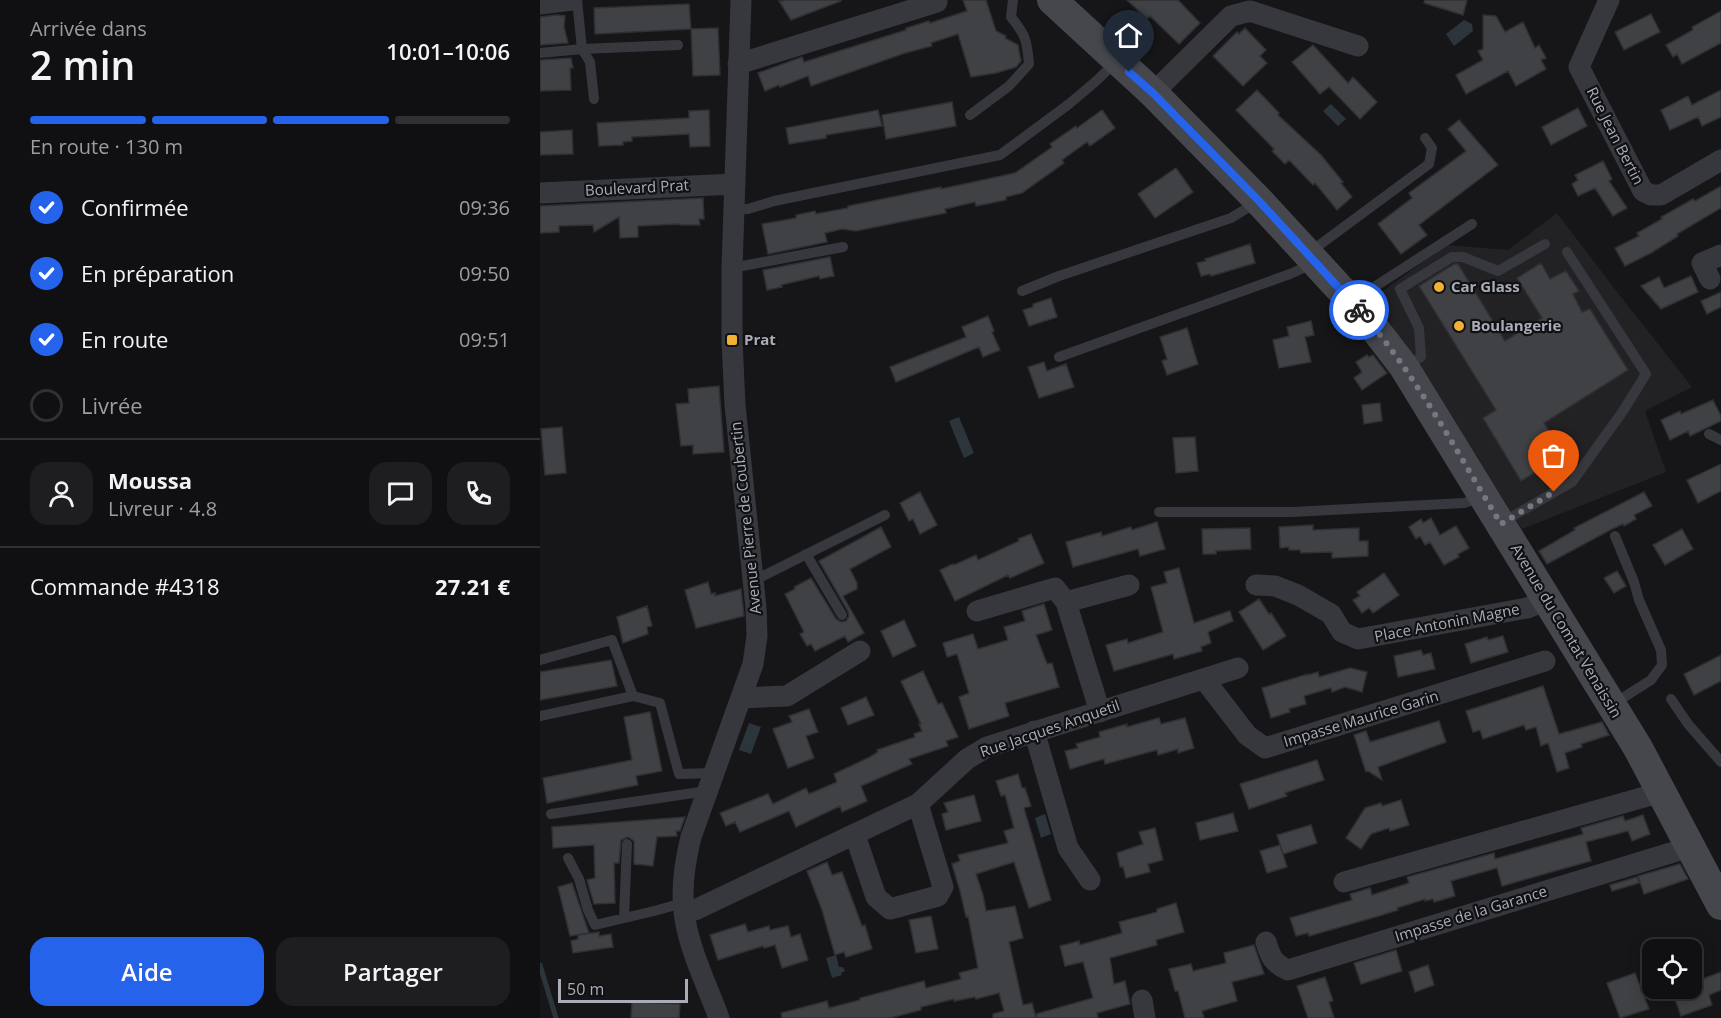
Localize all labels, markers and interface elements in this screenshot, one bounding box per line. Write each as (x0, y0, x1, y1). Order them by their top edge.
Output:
pin (1103, 10, 1154, 72)
text: Arrivée dans (30, 15, 147, 42)
icon: home (1112, 19, 1145, 52)
text: 10:01–10:06 (386, 36, 510, 66)
text: 2 min (30, 38, 135, 91)
street label: Rue Jean Bertin (1583, 83, 1649, 188)
text: En route · 130 m (30, 133, 183, 160)
street label: Boulevard Prat (584, 174, 689, 200)
icon: check (30, 191, 63, 224)
text: Confirmée (81, 192, 189, 222)
text: 09:36 (459, 194, 510, 221)
icon: check (30, 257, 63, 290)
text: En préparation (81, 258, 234, 288)
text: 09:50 (459, 260, 510, 287)
place label: Car Glass (1451, 276, 1520, 296)
courier (1329, 280, 1389, 340)
marker: Car Glass (1432, 280, 1446, 294)
icon: bike (1343, 294, 1376, 327)
place label: Boulangerie (1471, 315, 1561, 335)
marker: Boulangerie (1452, 319, 1466, 333)
icon: check (30, 323, 63, 356)
text: En route (81, 324, 168, 354)
text: 09:51 (459, 326, 510, 353)
place label: Prat (744, 329, 776, 349)
marker: Prat (725, 333, 739, 347)
text: Livrée (81, 390, 143, 420)
street label: Avenue Pierre de Coubertin (725, 421, 765, 615)
pin (1528, 430, 1579, 492)
icon: bag (1537, 439, 1570, 472)
button: person (30, 462, 93, 525)
button: chat (369, 462, 432, 525)
button: phone (447, 462, 510, 525)
text: Moussa (108, 465, 192, 495)
text: Livreur · 4.8 (108, 495, 217, 522)
street label: Avenue du Comtat Venaissin (1507, 540, 1627, 721)
text: Commande #4318 (30, 571, 220, 601)
text: 27.21 € (435, 571, 510, 601)
street label: Place Antonin Magne (1373, 598, 1521, 646)
street label: Impasse Maurice Garin (1281, 685, 1441, 751)
street label: Rue Jacques Anquetil (977, 695, 1122, 761)
street label: Impasse de la Garance (1392, 880, 1549, 946)
button: Aide (30, 937, 264, 1006)
button: Partager (276, 937, 510, 1006)
map controls (1642, 939, 1702, 999)
button: locate (1642, 939, 1702, 999)
scale bar (558, 976, 688, 1004)
text: 50 m (567, 978, 604, 1000)

